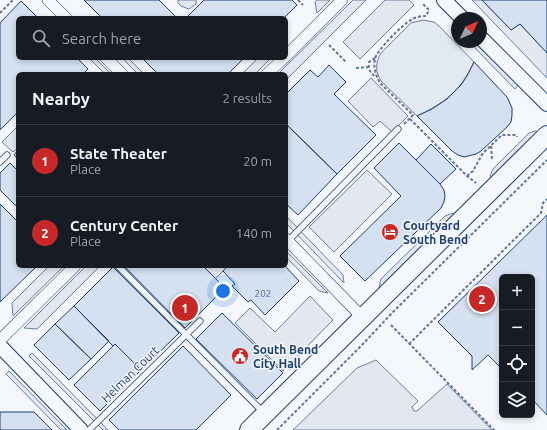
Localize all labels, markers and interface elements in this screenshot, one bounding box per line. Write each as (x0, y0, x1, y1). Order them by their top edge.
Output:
north arrow (451, 12, 487, 48)
search box (16, 16, 288, 60)
icon: search (30, 27, 52, 49)
text: Search here (62, 30, 141, 47)
text: Nearby (32, 89, 90, 108)
text: 2 results (222, 91, 272, 105)
text: State Theater (70, 145, 167, 162)
text: 1 (41, 154, 49, 168)
text: 20 m (243, 154, 272, 168)
text: Place (70, 162, 101, 176)
text: Century Center (70, 217, 178, 234)
place label: Courtyard South Bend (403, 219, 468, 246)
hotel icon: Courtyard South Bend (380, 222, 400, 242)
text: 2 (41, 226, 49, 240)
text: 140 m (236, 226, 272, 240)
text: Place (70, 234, 101, 248)
map controls (499, 274, 535, 418)
button: + (499, 274, 535, 310)
your location (213, 281, 233, 301)
pin: 2 (469, 284, 495, 314)
house number: 202 (255, 288, 271, 299)
pin: 1 (172, 293, 198, 323)
button: − (499, 310, 535, 346)
street label: Helman Court (99, 343, 162, 405)
place label: South Bend City Hall (253, 343, 318, 370)
public building icon: South Bend City Hall (230, 346, 250, 366)
button: locate (499, 346, 535, 382)
button: layers (499, 382, 535, 418)

